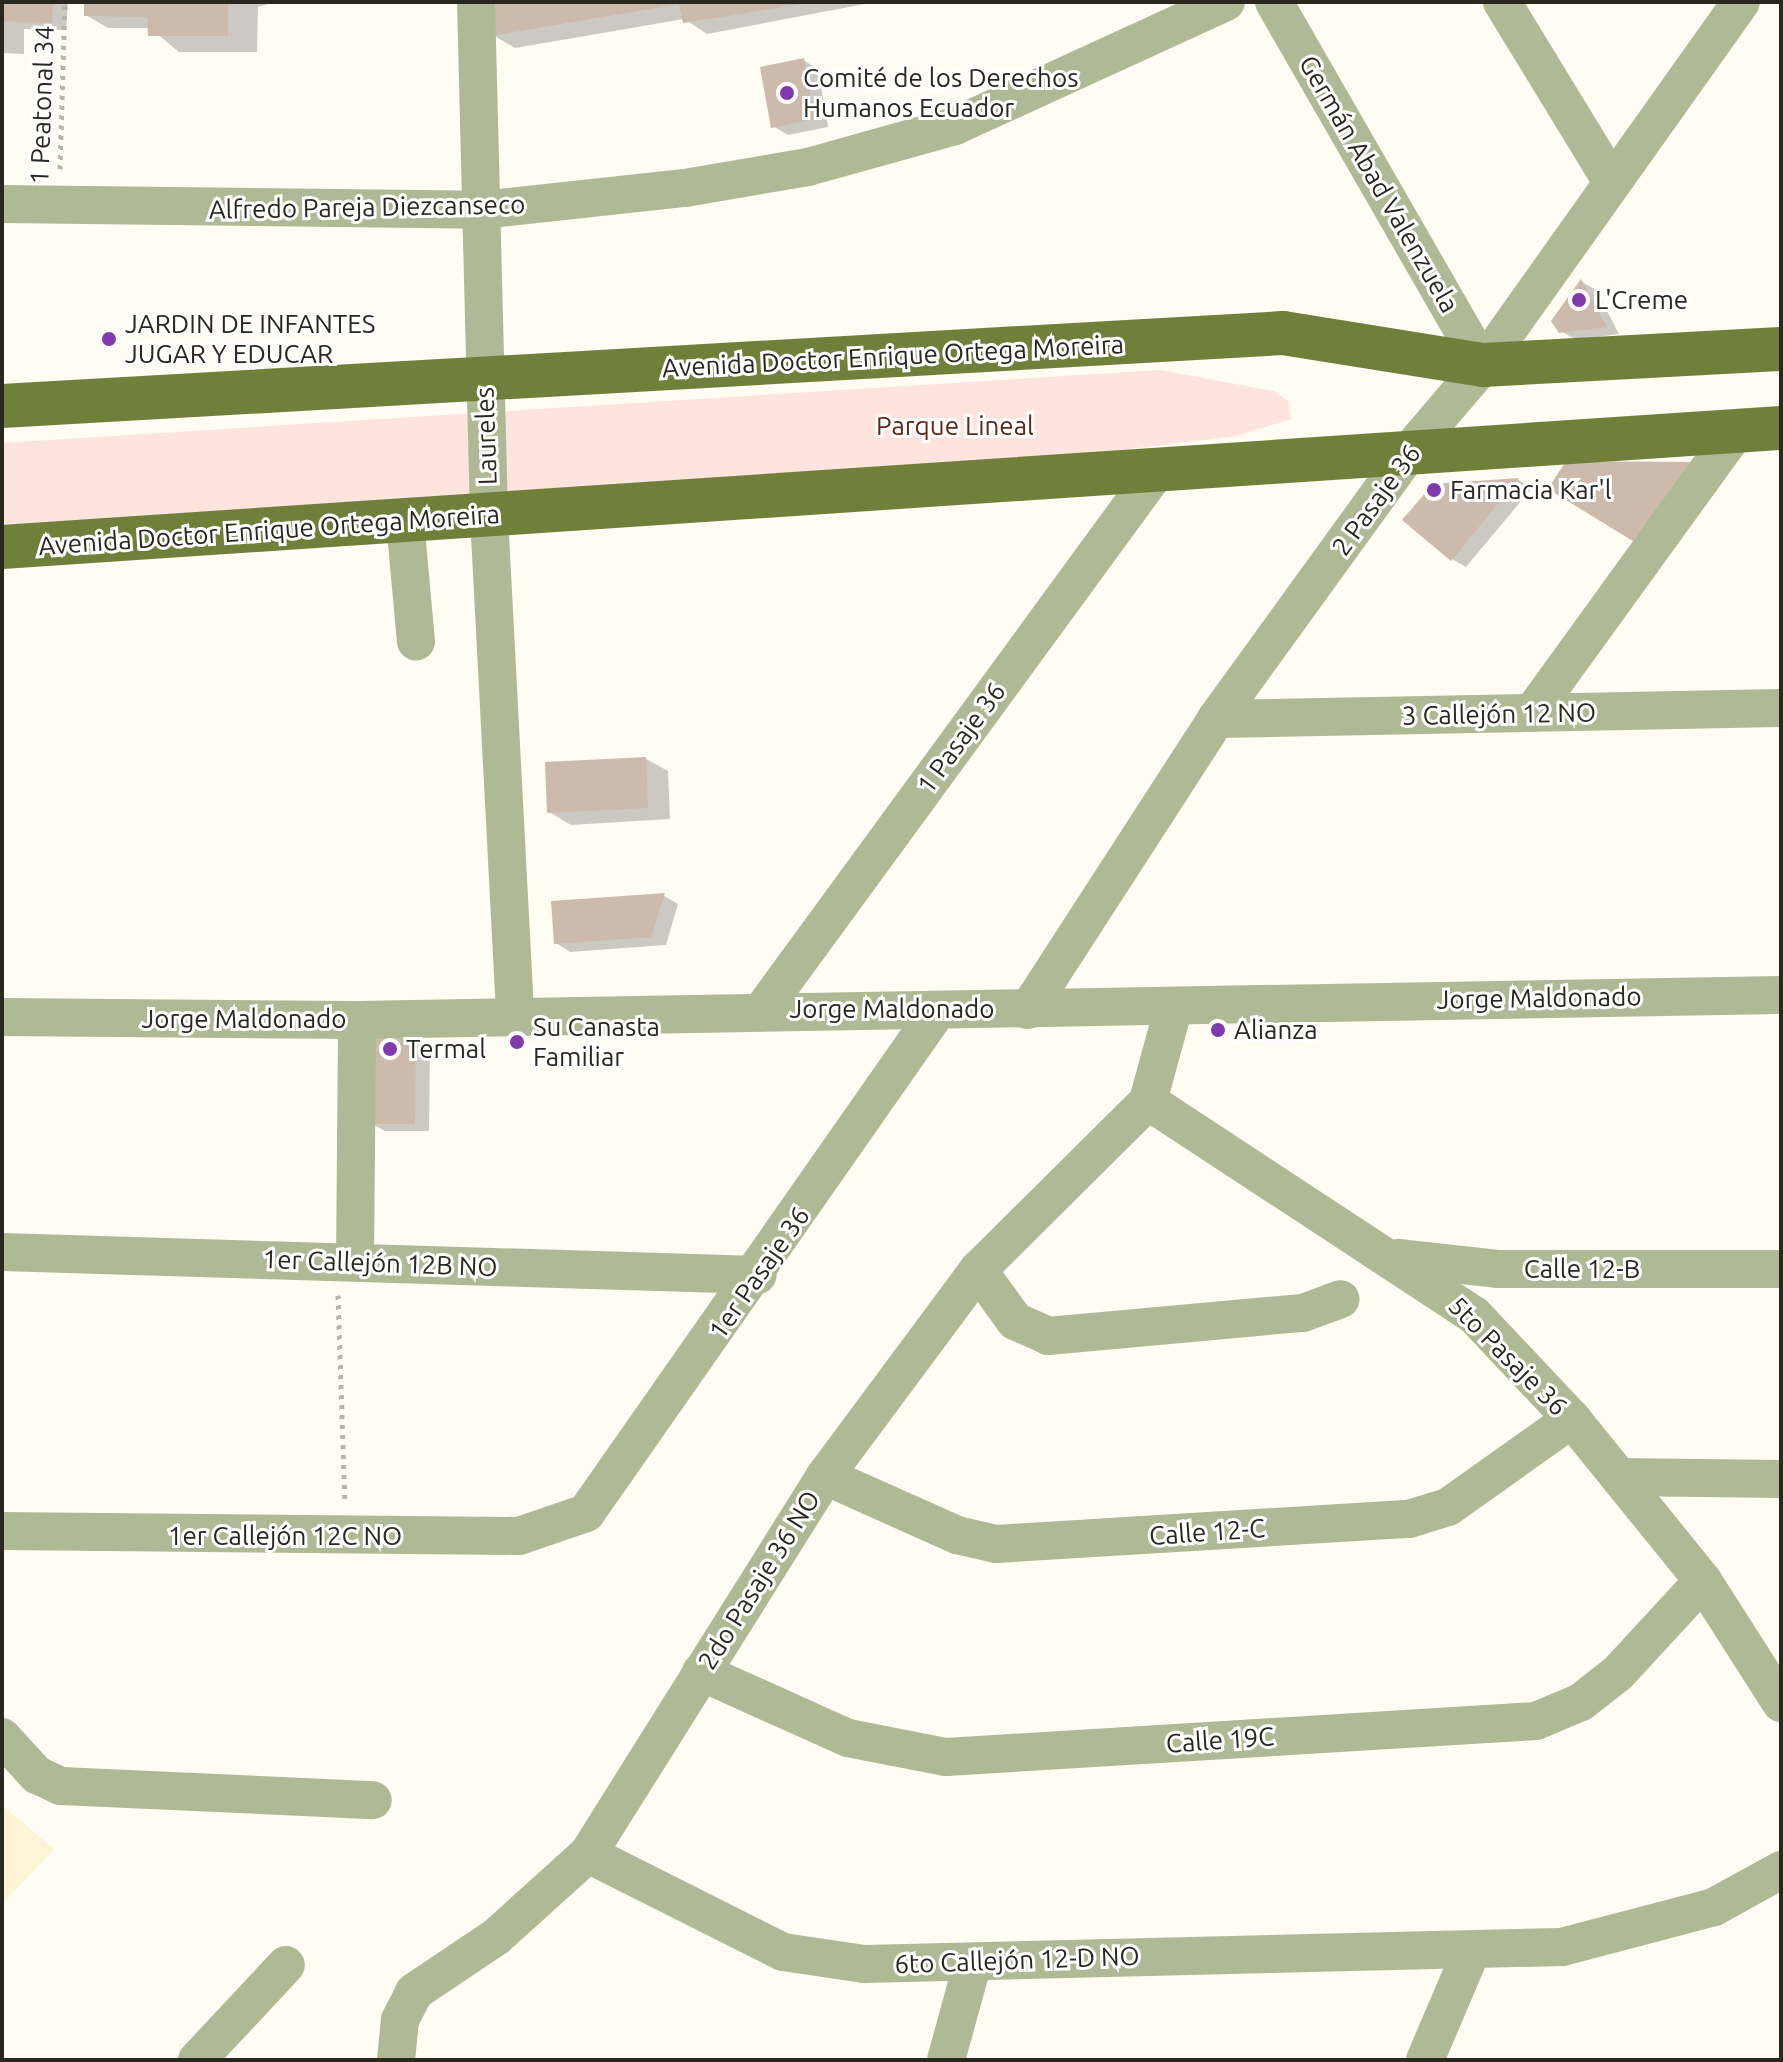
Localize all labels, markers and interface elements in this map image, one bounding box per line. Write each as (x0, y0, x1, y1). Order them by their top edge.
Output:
street label: 1 Peatonal 34 (24, 25, 60, 185)
street label: Germán Abad Valenzuela (1293, 50, 1465, 318)
place label: Comité de los Derechos Humanos Ecuador (803, 62, 1078, 124)
marker: Comité de los Derechos Humanos Ecuador (778, 84, 796, 102)
street label: Alfredo Pareja Diezcanseco (209, 189, 525, 225)
place label: L'Creme (1595, 284, 1688, 316)
marker: L'Creme (1570, 291, 1588, 309)
place label: JARDIN DE INFANTES JUGAR Y EDUCAR (125, 308, 375, 370)
street label: Avenida Doctor Enrique Ortega Moreira (661, 328, 1125, 384)
marker: JARDIN DE INFANTES JUGAR Y EDUCAR (100, 330, 118, 348)
street label: Laureles (469, 386, 503, 486)
park label: Parque Lineal (876, 410, 1034, 442)
street label: 2 Pasaje 36 (1325, 438, 1427, 562)
place label: Farmacia Kar'l (1450, 474, 1612, 506)
marker: Farmacia Kar'l (1425, 481, 1443, 499)
street label: Avenida Doctor Enrique Ortega Moreira (37, 498, 501, 562)
street label: 1 Pasaje 36 (910, 676, 1012, 800)
street label: 3 Callejón 12 NO (1402, 697, 1596, 731)
street label: Jorge Maldonado (1436, 981, 1642, 1015)
street label: Jorge Maldonado (790, 993, 994, 1025)
street label: Jorge Maldonado (142, 1003, 346, 1035)
place label: Su Canasta Familiar (533, 1011, 660, 1072)
place label: Alianza (1234, 1014, 1318, 1046)
marker: Alianza (1209, 1021, 1227, 1039)
place label: Termal (406, 1033, 486, 1065)
marker: Su Canasta Familiar (508, 1033, 526, 1051)
marker: Termal (381, 1040, 399, 1058)
street label: 1er Pasaje 36 (702, 1201, 816, 1345)
street label: 1er Callejón 12B NO (262, 1243, 498, 1283)
street label: Calle 12-B (1524, 1253, 1640, 1285)
street label: 5to Pasaje 36 (1442, 1290, 1574, 1422)
street label: 2do Pasaje 36 NO (691, 1485, 827, 1675)
street label: Calle 12-C (1148, 1512, 1266, 1552)
street label: 1er Callejón 12C NO (168, 1520, 402, 1552)
street label: Calle 19C (1165, 1721, 1275, 1759)
street label: 6to Callejón 12-D NO (894, 1940, 1140, 1980)

